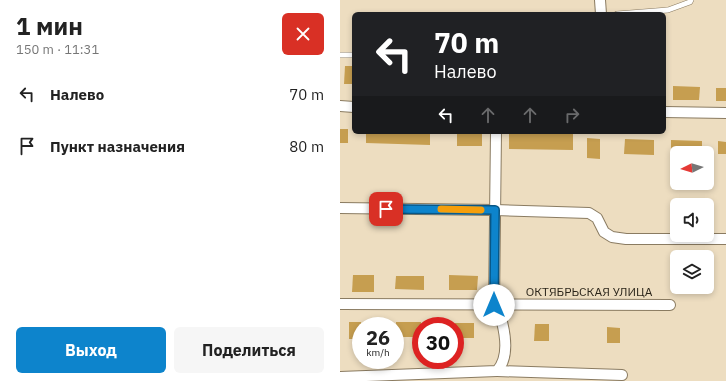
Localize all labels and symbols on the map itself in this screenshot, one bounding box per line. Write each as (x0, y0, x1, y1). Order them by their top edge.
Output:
north arrow (670, 146, 714, 190)
pin (369, 192, 403, 226)
position arrow (473, 284, 515, 326)
street label: ОКТЯБРЬСКАЯ УЛИЦА (526, 284, 653, 299)
speed limit sign: 30 (412, 317, 464, 369)

